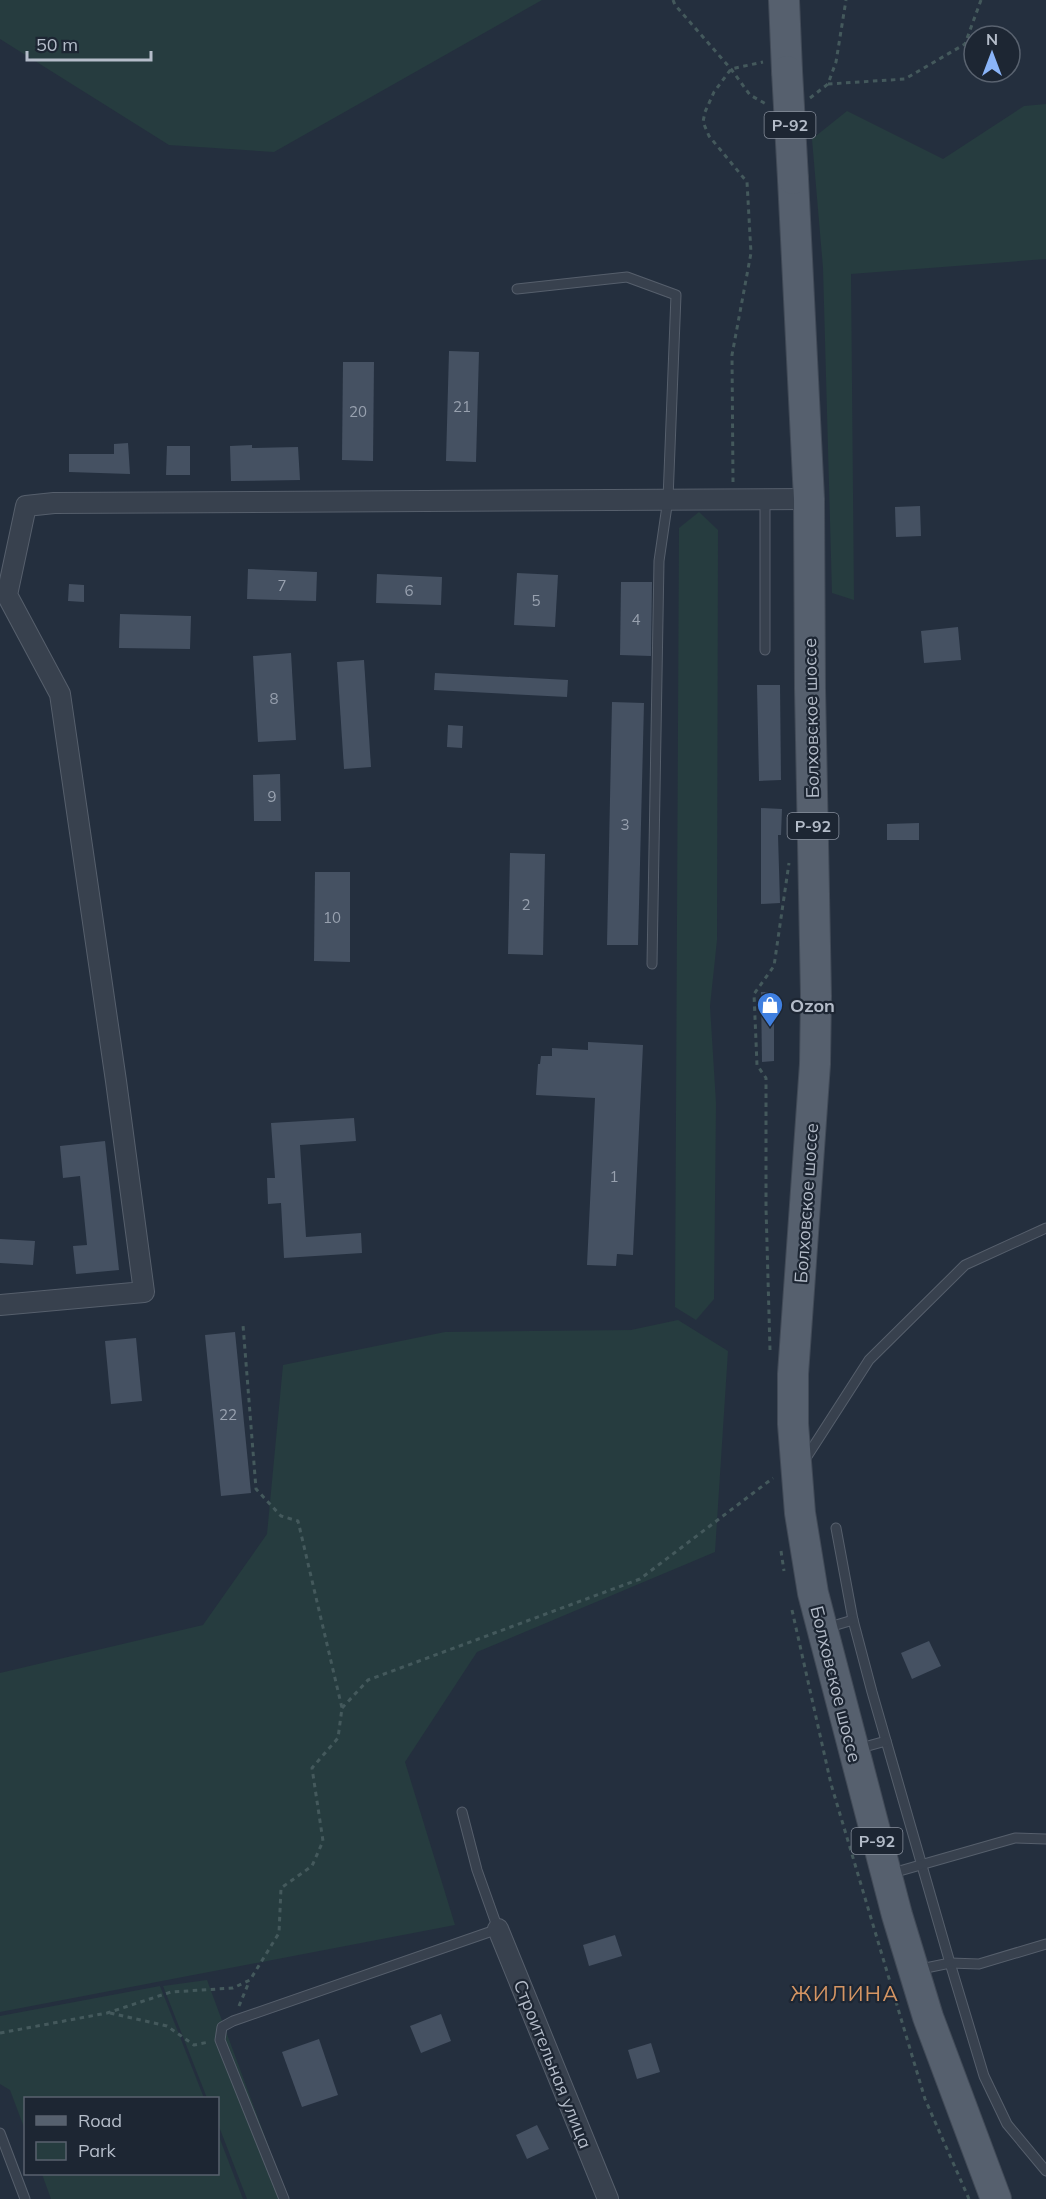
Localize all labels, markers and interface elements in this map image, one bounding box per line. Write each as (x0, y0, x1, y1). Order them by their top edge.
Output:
scale bar (27, 24, 152, 62)
north arrow (962, 24, 1022, 84)
text: N (986, 29, 998, 49)
text: 50 m (36, 33, 78, 56)
road number: Р-92 (764, 112, 816, 138)
house number: 21 (453, 397, 471, 416)
house number: 20 (349, 402, 367, 421)
house number: 7 (277, 576, 287, 595)
house number: 6 (404, 581, 414, 600)
house number: 5 (531, 591, 541, 610)
house number: 4 (631, 610, 641, 629)
street label: Болховское шоссе (798, 638, 824, 798)
house number: 8 (269, 689, 279, 708)
house number: 9 (267, 787, 277, 806)
road number: Р-92 (788, 813, 838, 839)
house number: 3 (620, 815, 630, 834)
house number: 2 (521, 895, 531, 914)
house number: 10 (323, 908, 341, 927)
shop icon: Ozon (755, 990, 785, 1028)
place label: Ozon (790, 994, 835, 1017)
street label: Болховское шоссе (789, 1122, 823, 1284)
house number: 1 (609, 1167, 619, 1186)
house number: 22 (219, 1405, 237, 1424)
street label: Болховское шоссе (805, 1603, 867, 1765)
road number: Р-92 (852, 1828, 902, 1854)
street label: Строительная улица (509, 1976, 597, 2152)
district label: ЖИЛИНА (791, 1980, 899, 2006)
legend (24, 2097, 219, 2175)
text: Road (78, 2109, 122, 2132)
text: Park (78, 2139, 117, 2162)

